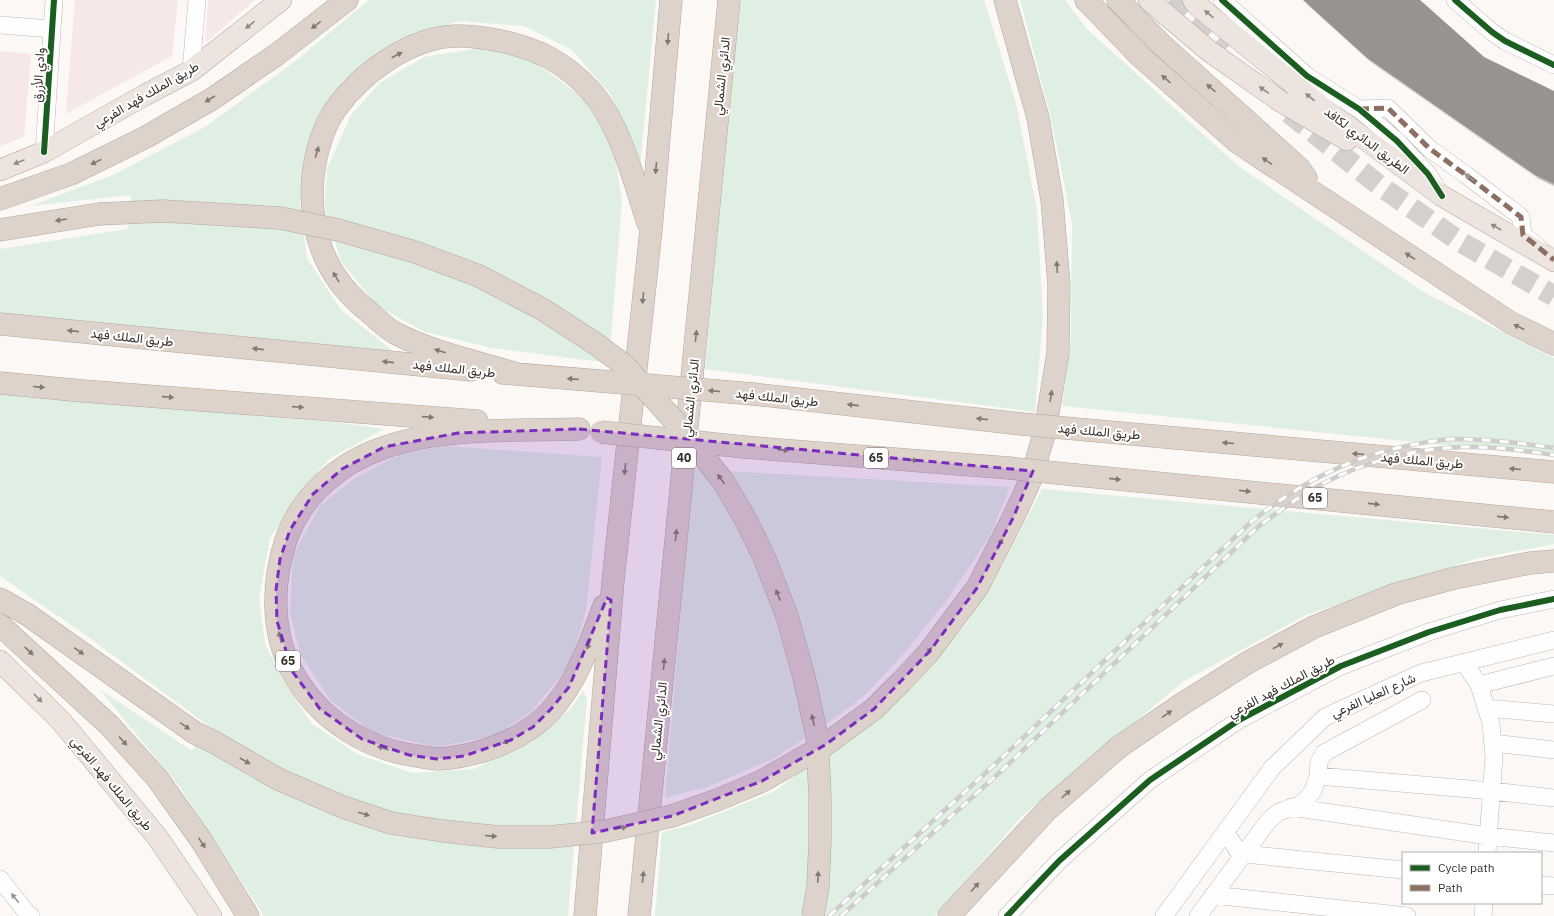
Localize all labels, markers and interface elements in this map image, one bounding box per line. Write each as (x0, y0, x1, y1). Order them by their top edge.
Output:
one-way arrow (1204, 10, 1214, 19)
one-way arrow (245, 20, 256, 29)
one-way arrow (311, 20, 322, 29)
one-way arrow (664, 33, 671, 45)
street label: الدائري الشمالي (709, 36, 736, 116)
street label: وادي الأزرق (29, 47, 50, 103)
one-way arrow (391, 52, 403, 58)
street label: طريق الملك فهد الفرعي (91, 57, 203, 133)
one-way arrow (1161, 75, 1171, 84)
one-way arrow (1205, 83, 1216, 92)
one-way arrow (1259, 86, 1270, 94)
one-way arrow (1304, 92, 1315, 101)
one-way arrow (204, 96, 216, 103)
street label: الطريق الدائري لكافد (1320, 103, 1413, 180)
one-way arrow (314, 146, 320, 158)
one-way arrow (90, 158, 102, 165)
one-way arrow (1261, 158, 1272, 165)
one-way arrow (13, 160, 25, 166)
one-way arrow (653, 162, 660, 174)
one-way arrow (1464, 173, 1474, 181)
one-way arrow (55, 217, 67, 223)
one-way arrow (1490, 224, 1502, 231)
one-way arrow (1405, 252, 1415, 260)
one-way arrow (1054, 261, 1061, 273)
one-way arrow (332, 272, 340, 282)
one-way arrow (640, 292, 647, 304)
one-way arrow (1513, 324, 1525, 330)
street label: طريق الملك فهد (90, 325, 174, 350)
one-way arrow (67, 328, 79, 334)
one-way arrow (693, 330, 699, 342)
one-way arrow (252, 346, 264, 353)
one-way arrow (433, 347, 445, 353)
street label: طريق الملك فهد (412, 356, 496, 381)
street label: الدائري الشمالي (678, 358, 705, 438)
one-way arrow (382, 359, 394, 365)
one-way arrow (567, 375, 579, 382)
one-way arrow (33, 383, 45, 390)
street label: طريق الملك فهد (735, 385, 819, 410)
one-way arrow (708, 387, 720, 394)
one-way arrow (1049, 390, 1055, 402)
one-way arrow (162, 394, 174, 401)
one-way arrow (847, 402, 859, 408)
one-way arrow (292, 404, 304, 411)
one-way arrow (422, 414, 434, 421)
one-way arrow (976, 416, 989, 423)
street label: طريق الملك فهد (1057, 419, 1141, 444)
one-way arrow (1222, 439, 1234, 446)
one-way arrow (777, 446, 789, 453)
road number: 40 (672, 448, 696, 468)
road number: 65 (864, 448, 888, 468)
street label: طريق الملك فهد (1380, 448, 1464, 473)
one-way arrow (1352, 451, 1364, 458)
one-way arrow (906, 457, 918, 464)
one-way arrow (622, 463, 628, 475)
one-way arrow (1509, 465, 1521, 472)
one-way arrow (717, 473, 725, 484)
one-way arrow (1109, 475, 1121, 482)
one-way arrow (1239, 488, 1251, 495)
road number: 65 (1303, 488, 1327, 508)
one-way arrow (1368, 501, 1380, 507)
one-way arrow (1497, 514, 1509, 520)
one-way arrow (673, 529, 680, 541)
one-way arrow (997, 538, 1003, 550)
one-way arrow (775, 588, 781, 600)
one-way arrow (277, 630, 283, 643)
one-way arrow (586, 638, 592, 650)
one-way arrow (1273, 643, 1284, 649)
one-way arrow (24, 646, 34, 656)
one-way arrow (74, 647, 84, 655)
one-way arrow (924, 647, 933, 658)
road number: 65 (276, 651, 300, 671)
street label: طريق الملك فهد الفرعي (1225, 651, 1339, 724)
one-way arrow (661, 658, 667, 670)
street label: شارع العليا الفرعي (1328, 669, 1419, 724)
street label: الدائري الشمالي (646, 681, 673, 761)
one-way arrow (33, 693, 43, 703)
one-way arrow (1162, 710, 1173, 717)
one-way arrow (810, 714, 816, 726)
one-way arrow (180, 722, 191, 730)
street label: طريق الملك فهد الفرعي (65, 732, 156, 836)
one-way arrow (119, 736, 128, 746)
one-way arrow (503, 737, 514, 744)
one-way arrow (376, 745, 388, 751)
one-way arrow (239, 757, 251, 764)
one-way arrow (1061, 790, 1070, 799)
one-way arrow (358, 811, 370, 817)
one-way arrow (615, 825, 627, 831)
one-way arrow (485, 833, 497, 839)
one-way arrow (199, 838, 206, 849)
legend (1402, 852, 1542, 904)
text: Cycle path (1438, 860, 1495, 875)
one-way arrow (640, 871, 646, 883)
one-way arrow (815, 871, 822, 883)
text: Path (1438, 880, 1463, 895)
one-way arrow (970, 882, 980, 892)
one-way arrow (11, 893, 19, 904)

